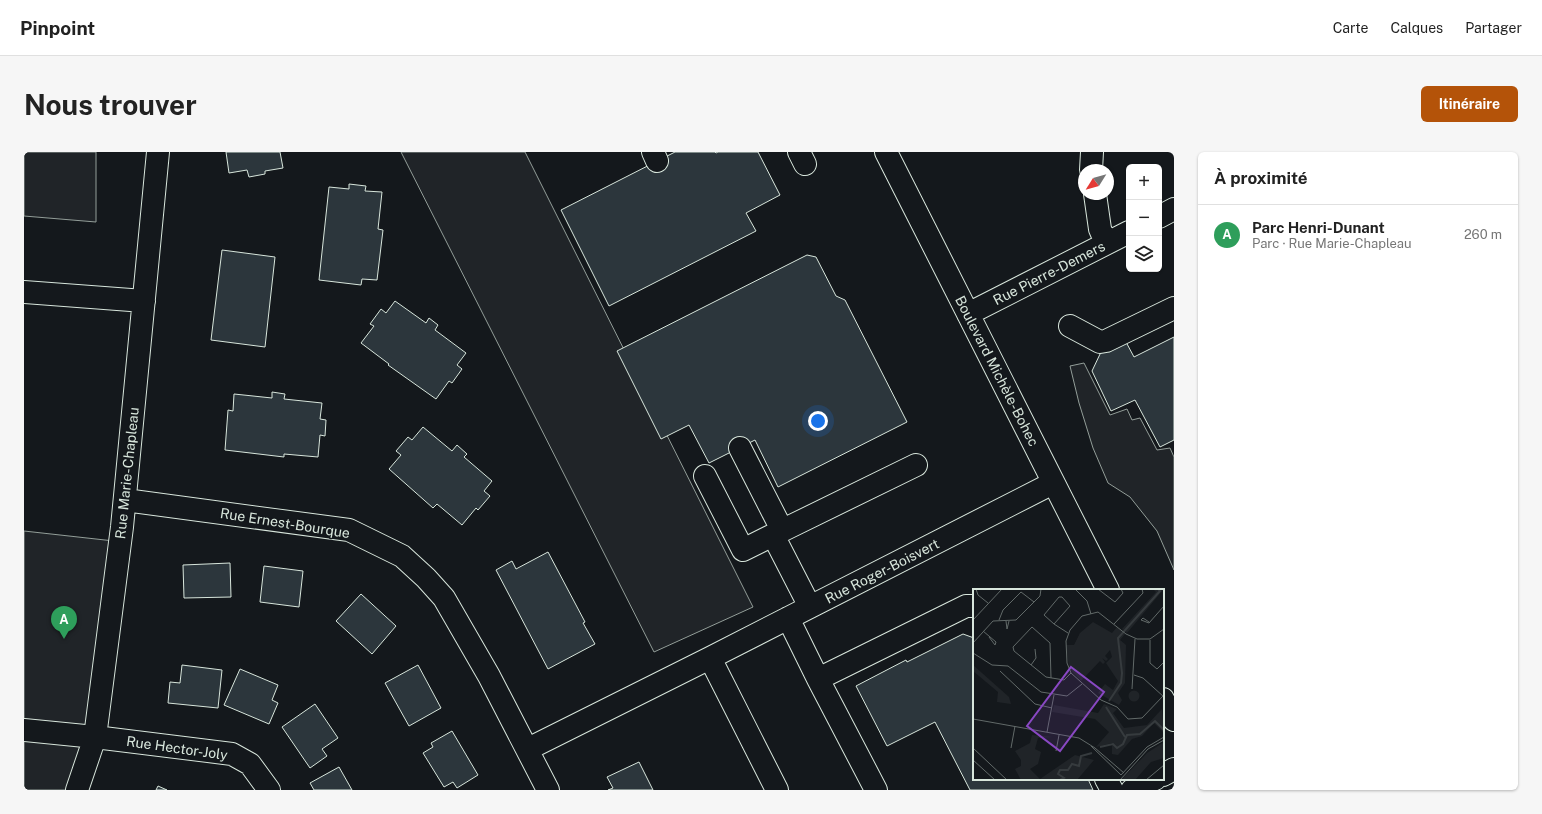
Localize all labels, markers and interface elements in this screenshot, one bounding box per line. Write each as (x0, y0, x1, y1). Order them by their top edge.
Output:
text: Pinpoint (20, 17, 95, 39)
text: Carte (1333, 20, 1369, 36)
text: Calques (1391, 20, 1443, 36)
text: Partager (1465, 20, 1522, 36)
button: Itinéraire (1421, 86, 1518, 122)
text: Nous trouver (24, 88, 197, 121)
north arrow (1078, 164, 1114, 200)
map controls (1126, 164, 1162, 272)
button: + (1126, 164, 1162, 200)
text: À proximité (1214, 168, 1308, 188)
button: − (1126, 200, 1162, 236)
text: Parc Henri-Dunant (1252, 219, 1385, 236)
text: A (1222, 227, 1232, 242)
text: 260 m (1464, 227, 1502, 242)
button: layers (1126, 236, 1162, 272)
text: Parc · Rue Marie-Chapleau (1252, 236, 1412, 251)
street label: Rue Pierre-Demers (990, 238, 1108, 308)
street label: Boulevard Michèle-Bohec (952, 293, 1042, 449)
street label: Rue Marie-Chapleau (112, 406, 142, 540)
your location (808, 411, 828, 431)
street label: Rue Ernest-Bourque (219, 505, 351, 541)
street label: Rue Roger-Boisvert (822, 535, 942, 607)
inset map (973, 589, 1164, 780)
pin: A (51, 606, 77, 639)
street label: Rue Hector-Joly (125, 733, 229, 763)

